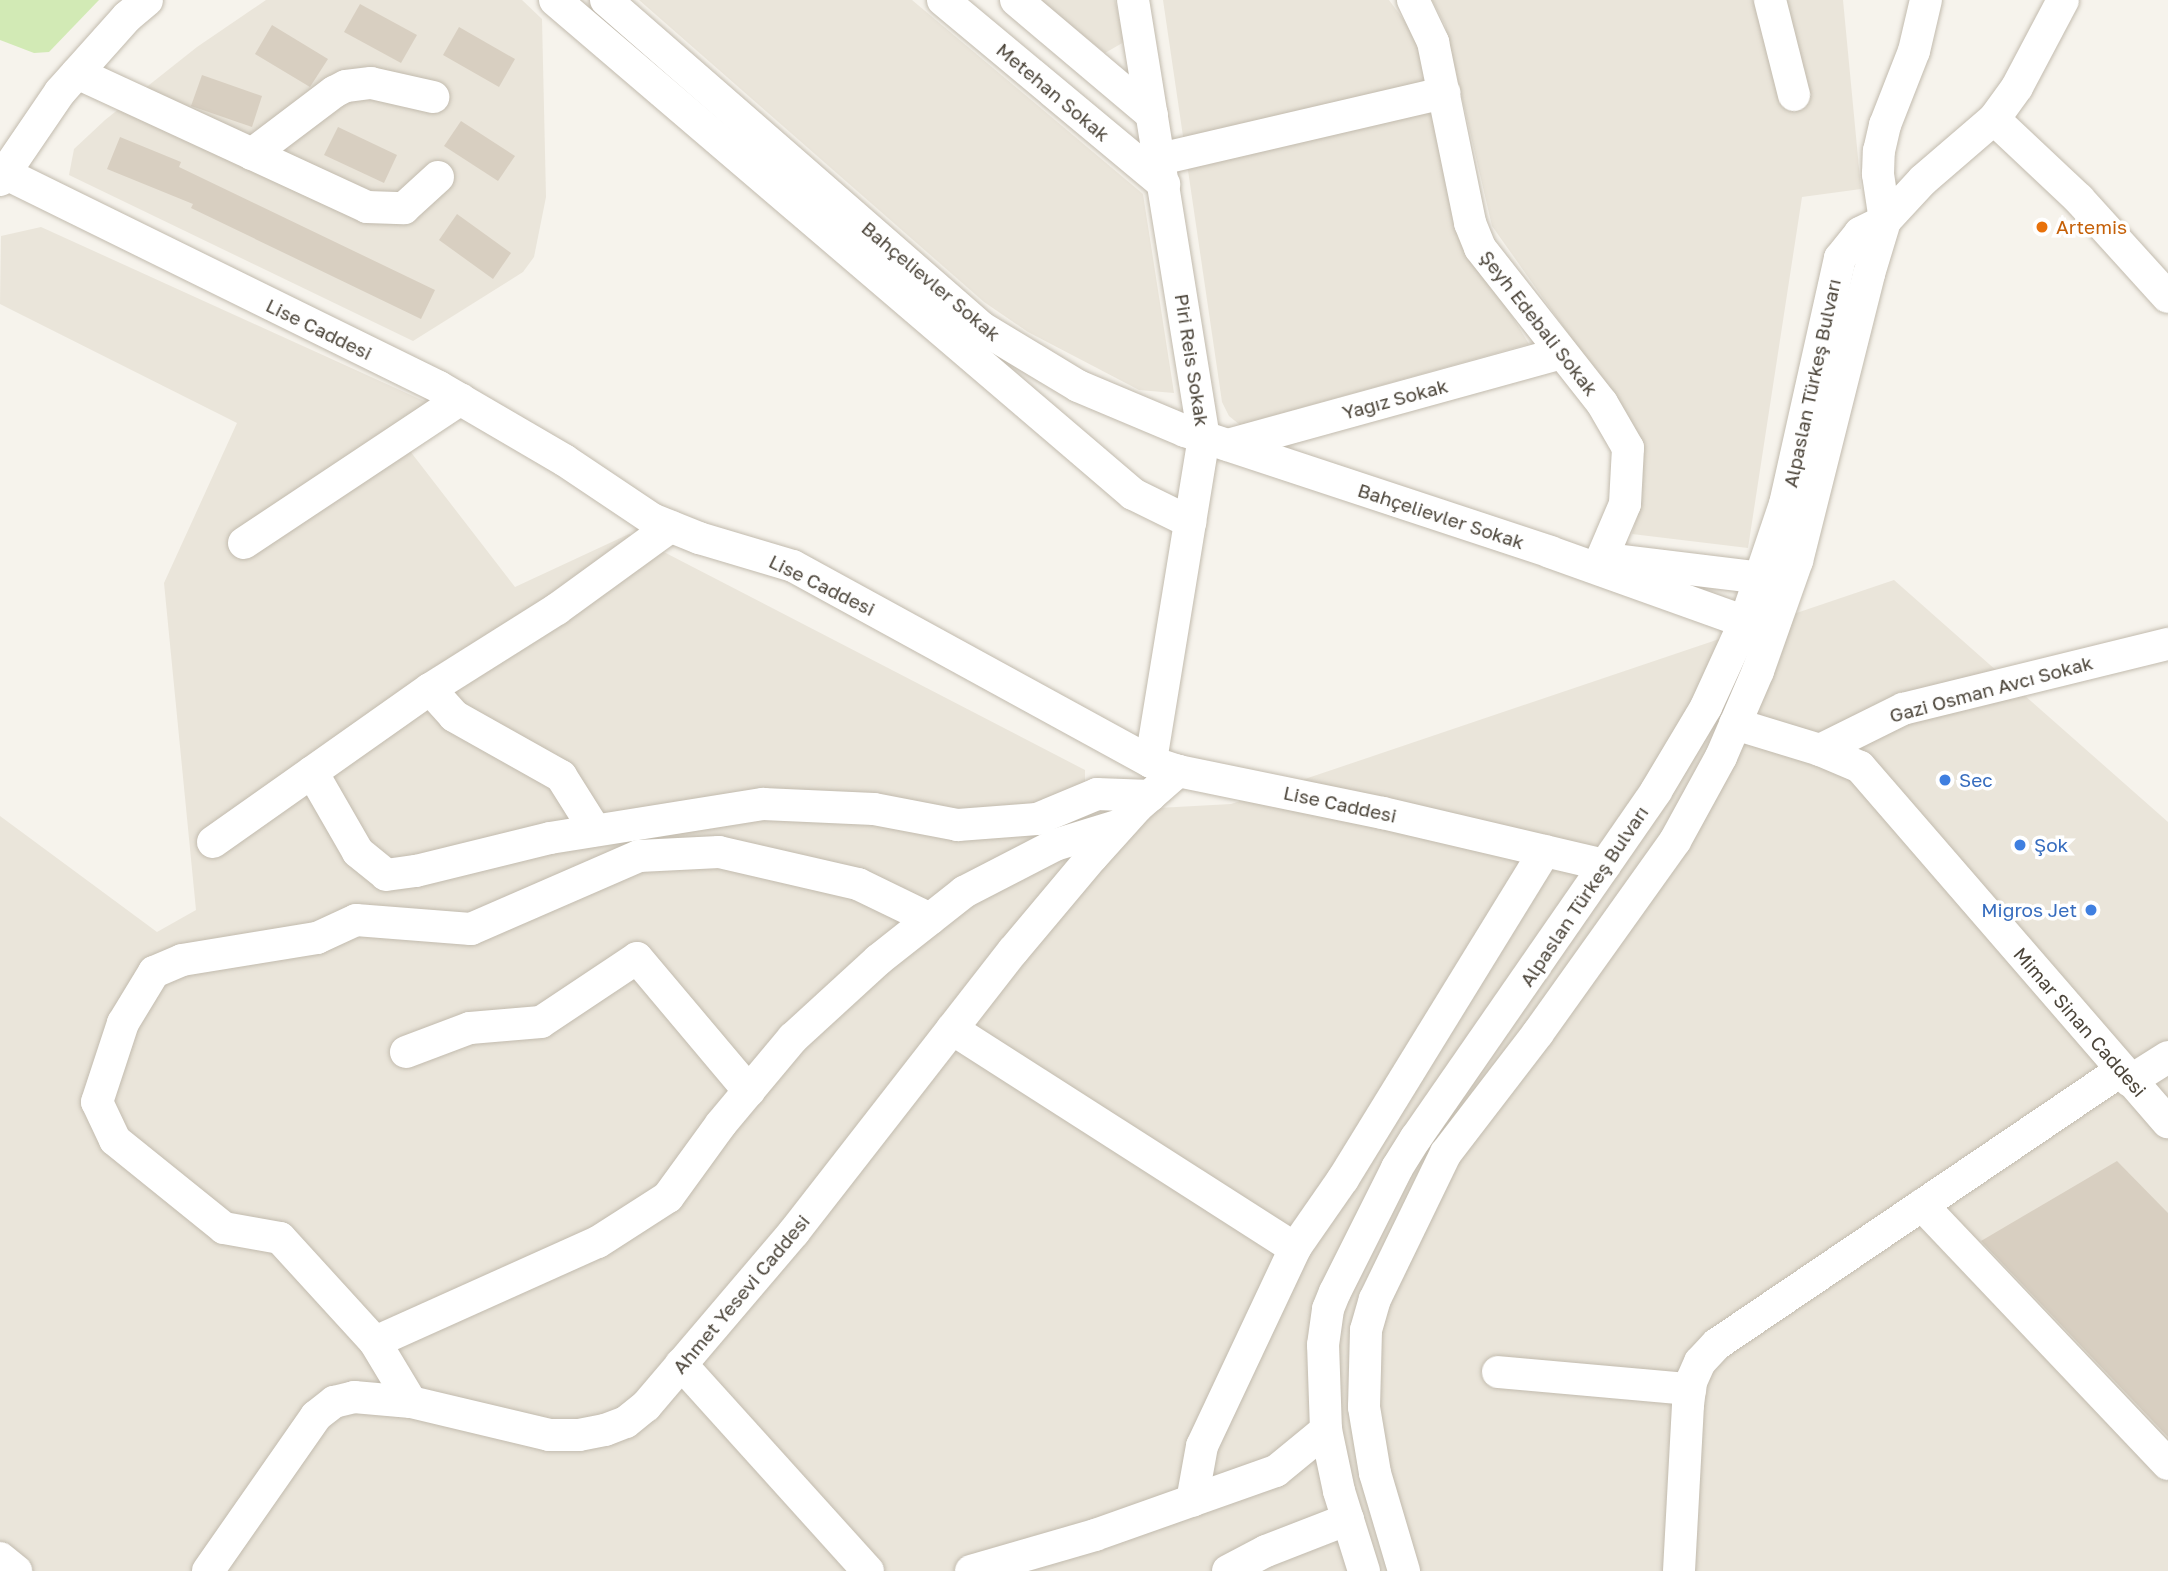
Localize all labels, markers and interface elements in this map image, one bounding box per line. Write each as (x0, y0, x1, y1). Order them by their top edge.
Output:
street label: Metehan Sokak (992, 38, 1114, 146)
street label: Bahçelievler Sokak (857, 216, 1005, 346)
place label: Artemis (2056, 216, 2127, 238)
marker: Artemis (2034, 219, 2050, 235)
street label: Şeyh Edebali Sokak (1475, 246, 1603, 400)
street label: Alpaslan Türkeş Bulvarı (1779, 276, 1845, 490)
street label: Piri Reis Sokak (1170, 292, 1214, 428)
street label: Lise Caddesi (262, 294, 376, 364)
street label: Yağız Sokak (1340, 374, 1450, 424)
street label: Bahçelievler Sokak (1355, 478, 1527, 554)
street label: Lise Caddesi (765, 550, 879, 620)
street label: Gazi Osman Avcı Sokak (1887, 651, 2095, 727)
place label: Sec (1959, 769, 1993, 791)
marker: Sec (1937, 772, 1953, 788)
street label: Lise Caddesi (1281, 781, 1399, 827)
street label: Alpaslan Türkeş Bulvarı (1515, 801, 1653, 991)
place label: Şok (2034, 834, 2068, 856)
marker: Şok (2012, 837, 2028, 853)
place label: Migros Jet (1981, 899, 2077, 921)
marker: Migros Jet (2083, 902, 2099, 918)
street label: Mimar Sinan Caddesi (2009, 943, 2151, 1101)
street label: Ahmet Yesevi Caddesi (668, 1210, 814, 1378)

